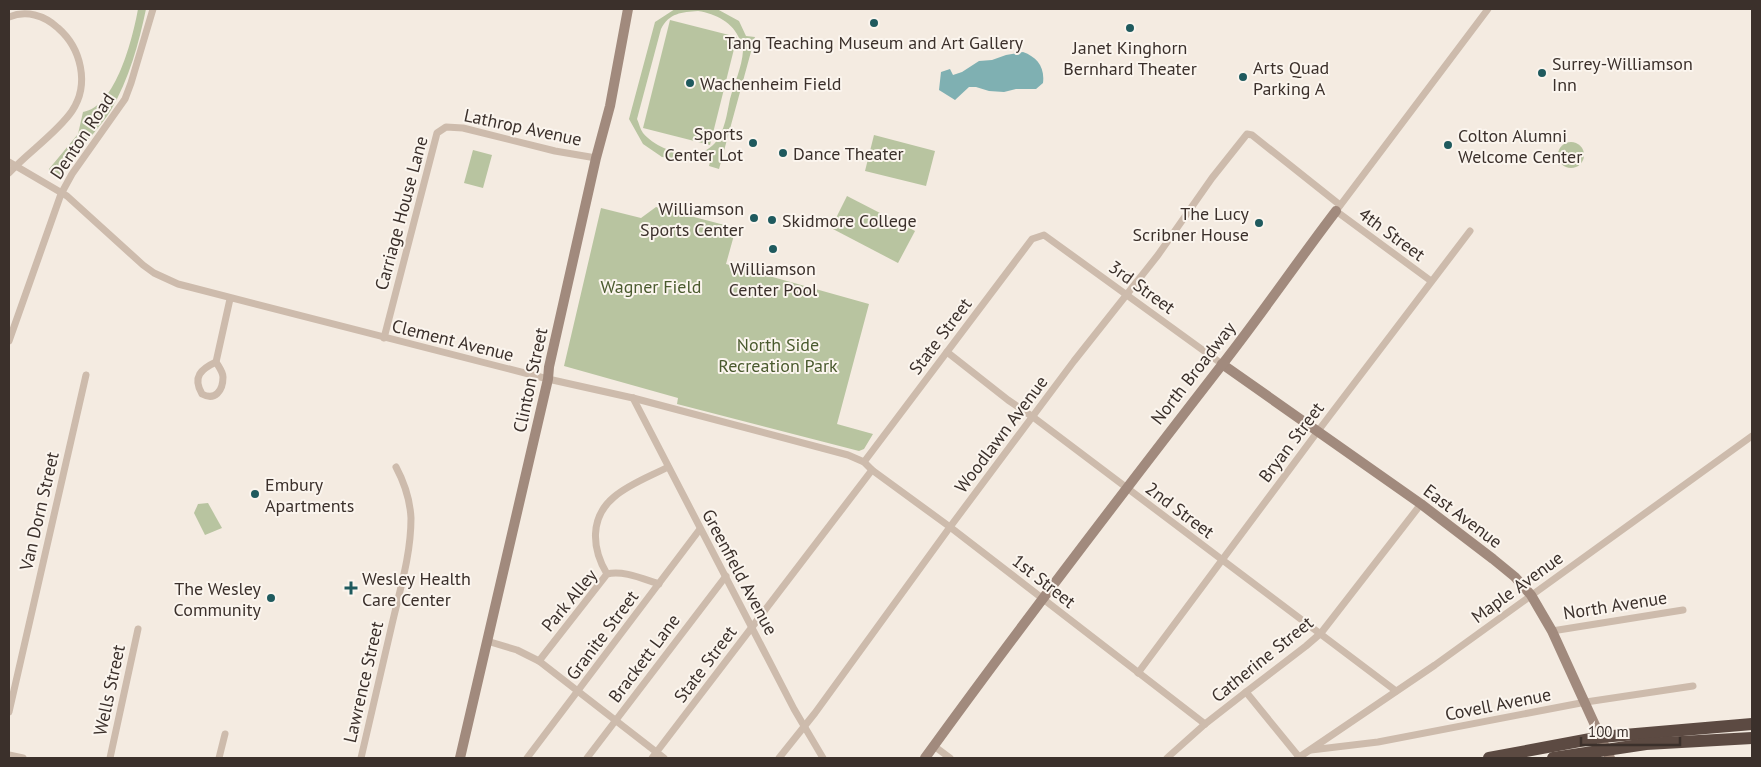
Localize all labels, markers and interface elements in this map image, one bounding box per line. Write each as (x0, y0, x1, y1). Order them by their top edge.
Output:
marker: Tang Teaching Museum and Art Gallery (868, 17, 880, 29)
marker: Janet Kinghorn Bernhard Theater (1124, 22, 1136, 34)
place label: Tang Teaching Museum and Art Gallery (725, 31, 1024, 54)
place label: Janet Kinghorn Bernhard Theater (1063, 36, 1197, 80)
place label: Surrey-Williamson Inn (1552, 52, 1693, 96)
place label: Arts Quad Parking A (1253, 56, 1329, 100)
marker: Surrey-Williamson Inn (1536, 67, 1548, 79)
marker: Arts Quad Parking A (1237, 71, 1249, 83)
place label: Wachenheim Field (700, 72, 842, 95)
marker: Wachenheim Field (684, 77, 696, 89)
street label: Denton Road (45, 88, 119, 184)
street label: Lathrop Avenue (462, 103, 584, 151)
place label: Sports Center Lot (664, 122, 743, 166)
place label: Colton Alumni Welcome Center (1458, 124, 1582, 168)
street label: Carriage House Lane (369, 134, 433, 292)
marker: Sports Center Lot (747, 137, 759, 149)
marker: Colton Alumni Welcome Center (1442, 139, 1454, 151)
place label: Dance Theater (793, 142, 904, 165)
marker: Dance Theater (777, 147, 789, 159)
place label: Williamson Sports Center (640, 197, 744, 241)
place label: The Lucy Scribner House (1133, 202, 1250, 246)
street label: 4th Street (1354, 202, 1430, 266)
place label: Skidmore College (782, 209, 917, 232)
marker: Williamson Sports Center (748, 212, 760, 224)
marker: Skidmore College (766, 214, 778, 226)
marker: The Lucy Scribner House (1253, 217, 1265, 229)
marker: Williamson Center Pool (767, 243, 779, 255)
street label: 3rd Street (1104, 255, 1180, 319)
place label: Williamson Center Pool (729, 257, 818, 301)
park label: Wagner Field (601, 275, 701, 298)
street label: State Street (904, 293, 976, 379)
street label: Clement Avenue (390, 314, 516, 366)
street label: North Broadway (1146, 316, 1241, 429)
street label: Clinton Street (508, 326, 552, 434)
park label: North Side Recreation Park (718, 333, 838, 377)
street label: Woodlawn Avenue (949, 371, 1053, 497)
street label: Bryan Street (1253, 397, 1329, 487)
street label: Van Dorn Street (14, 449, 64, 574)
place label: Embury Apartments (265, 473, 354, 517)
street label: 2nd Street (1141, 477, 1219, 543)
street label: East Avenue (1419, 479, 1507, 553)
marker: Embury Apartments (249, 488, 261, 500)
street label: Greenfield Avenue (697, 505, 783, 639)
street label: Maple Avenue (1467, 546, 1567, 628)
street label: 1st Street (1008, 549, 1080, 613)
street label: Park Alley (536, 563, 602, 636)
place label: Wesley Health Care Center (362, 567, 471, 611)
place label: The Wesley Community (174, 577, 262, 621)
marker: Wesley Health Care Center (344, 581, 358, 595)
street label: North Avenue (1561, 585, 1669, 625)
street label: Granite Street (561, 586, 643, 684)
marker: The Wesley Community (265, 592, 277, 604)
street label: Brackett Lane (603, 609, 685, 707)
street label: Catherine Street (1206, 611, 1318, 707)
street label: Lawrence Street (338, 619, 388, 745)
street label: State Street (669, 621, 741, 707)
street label: Wells Street (88, 643, 130, 737)
street label: Covell Avenue (1443, 682, 1553, 726)
scale bar (1581, 714, 1680, 746)
text: 100 m (1588, 722, 1629, 741)

